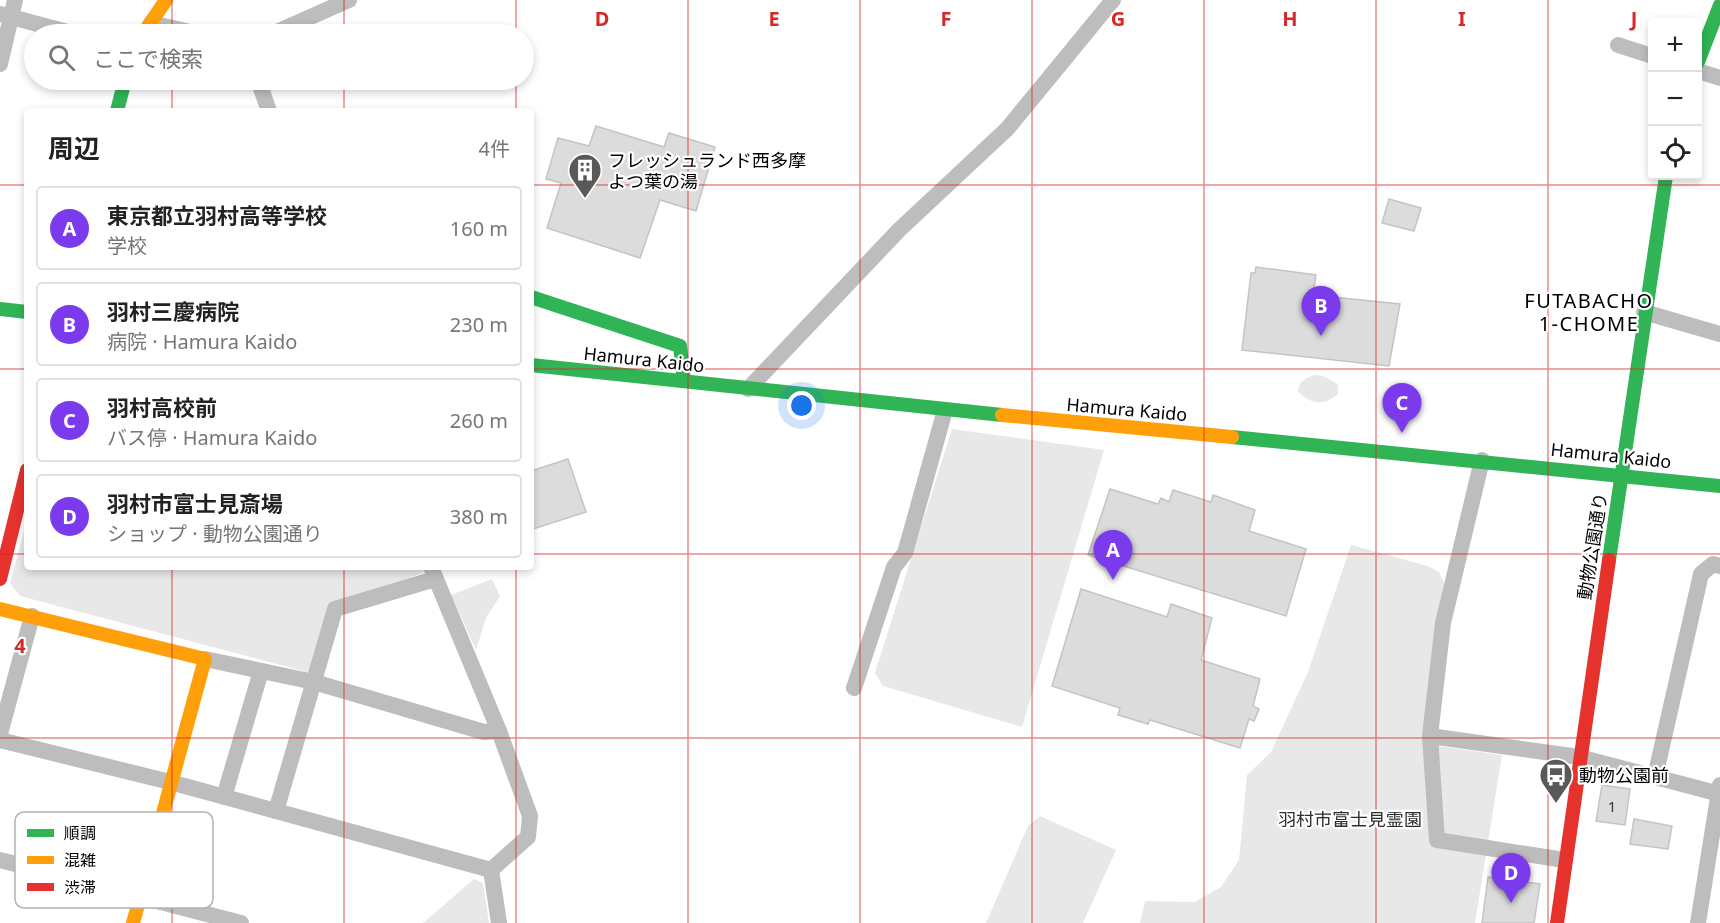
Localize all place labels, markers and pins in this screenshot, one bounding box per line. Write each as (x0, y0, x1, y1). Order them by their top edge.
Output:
place label: フレッシュランド西多摩 よつ葉の湯 (608, 148, 806, 193)
building icon: フレッシュランド西多摩 よつ葉の湯 (567, 152, 603, 199)
pin: B (1302, 286, 1340, 336)
pin: C (1382, 384, 1422, 433)
pin: A (1094, 530, 1132, 580)
bus stop icon: 動物公園前 (1538, 757, 1574, 804)
place label: 動物公園前 (1579, 763, 1669, 787)
pin: D (1492, 854, 1530, 903)

